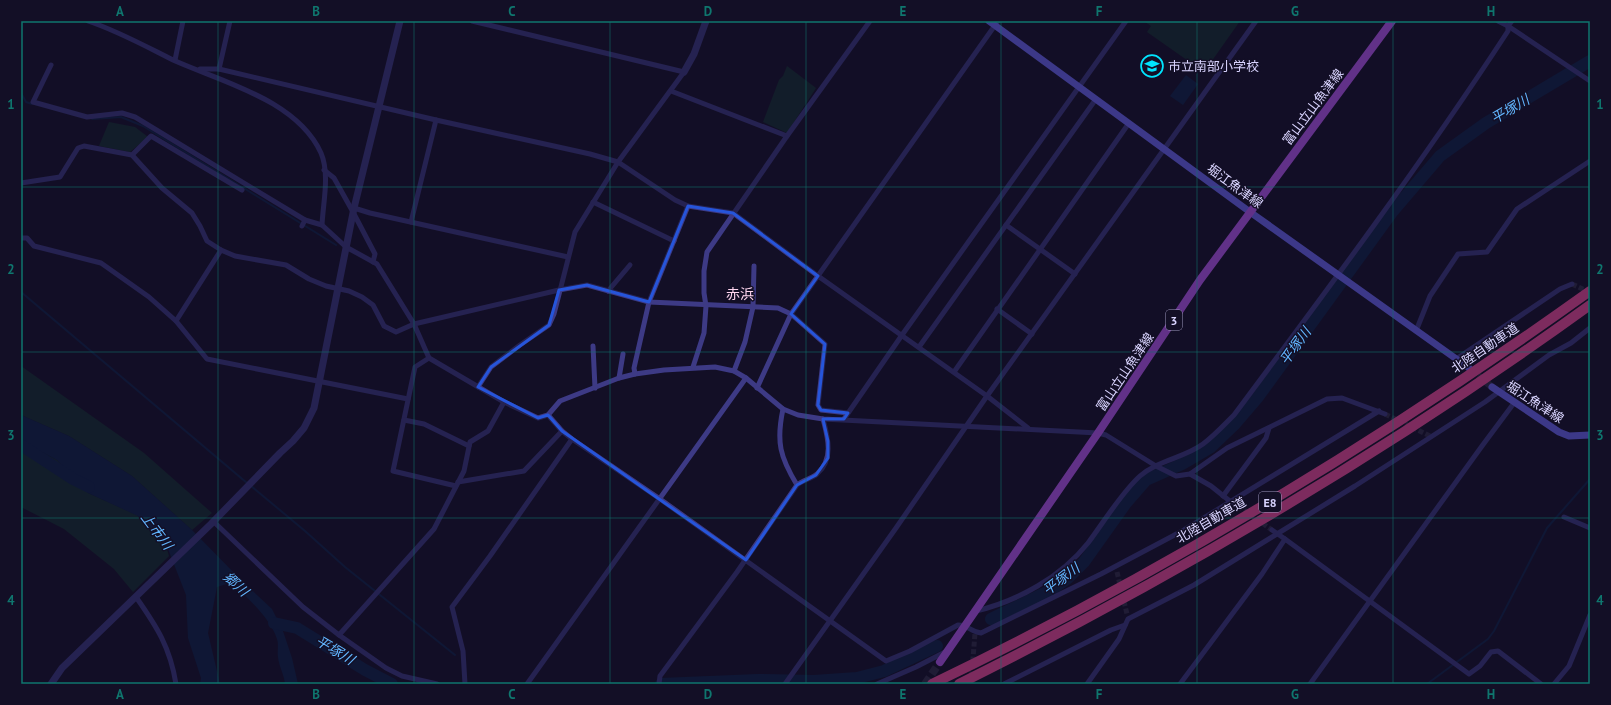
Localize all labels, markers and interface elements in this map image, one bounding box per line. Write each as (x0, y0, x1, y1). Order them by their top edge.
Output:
text: A (116, 3, 124, 20)
text: B (312, 3, 320, 20)
text: C (508, 3, 516, 20)
text: D (704, 3, 712, 20)
text: E (900, 3, 907, 20)
text: F (1096, 3, 1103, 20)
text: G (1291, 3, 1299, 20)
text: H (1487, 3, 1495, 20)
school or university icon: 市立南部小学校 (1139, 53, 1165, 79)
place label: 市立南部小学校 (1168, 58, 1259, 75)
street label: 富山立山魚津線 (1279, 66, 1347, 148)
water label: 平塚川 (1487, 89, 1534, 128)
text: 1 (7, 96, 15, 113)
text: 1 (1596, 96, 1604, 113)
street label: 堀江魚津線 (1204, 160, 1266, 212)
text: 2 (7, 261, 15, 278)
text: 2 (1596, 261, 1604, 278)
district label: 赤浜 (726, 285, 754, 303)
road number: 3 (1166, 310, 1182, 330)
street label: 北陸自動車道 (1448, 319, 1522, 377)
water label: 平塚川 (1275, 322, 1316, 368)
street label: 富山立山魚津線 (1093, 330, 1157, 414)
street label: 堀江魚津線 (1503, 377, 1567, 427)
text: 3 (7, 427, 15, 444)
text: 3 (1596, 427, 1604, 444)
road number: E8 (1259, 492, 1281, 512)
street label: 北陸自動車道 (1173, 493, 1249, 547)
water label: 上市川 (137, 509, 178, 555)
water label: 平塚川 (1039, 558, 1085, 599)
water label: 郷川 (220, 568, 254, 601)
text: 4 (7, 592, 15, 609)
text: 4 (1596, 592, 1604, 609)
water label: 平塚川 (312, 631, 359, 670)
text: A (116, 686, 124, 703)
text: B (312, 686, 320, 703)
text: C (508, 686, 516, 703)
text: D (704, 686, 712, 703)
text: E (900, 686, 907, 703)
text: F (1096, 686, 1103, 703)
text: G (1291, 686, 1299, 703)
text: H (1487, 686, 1495, 703)

